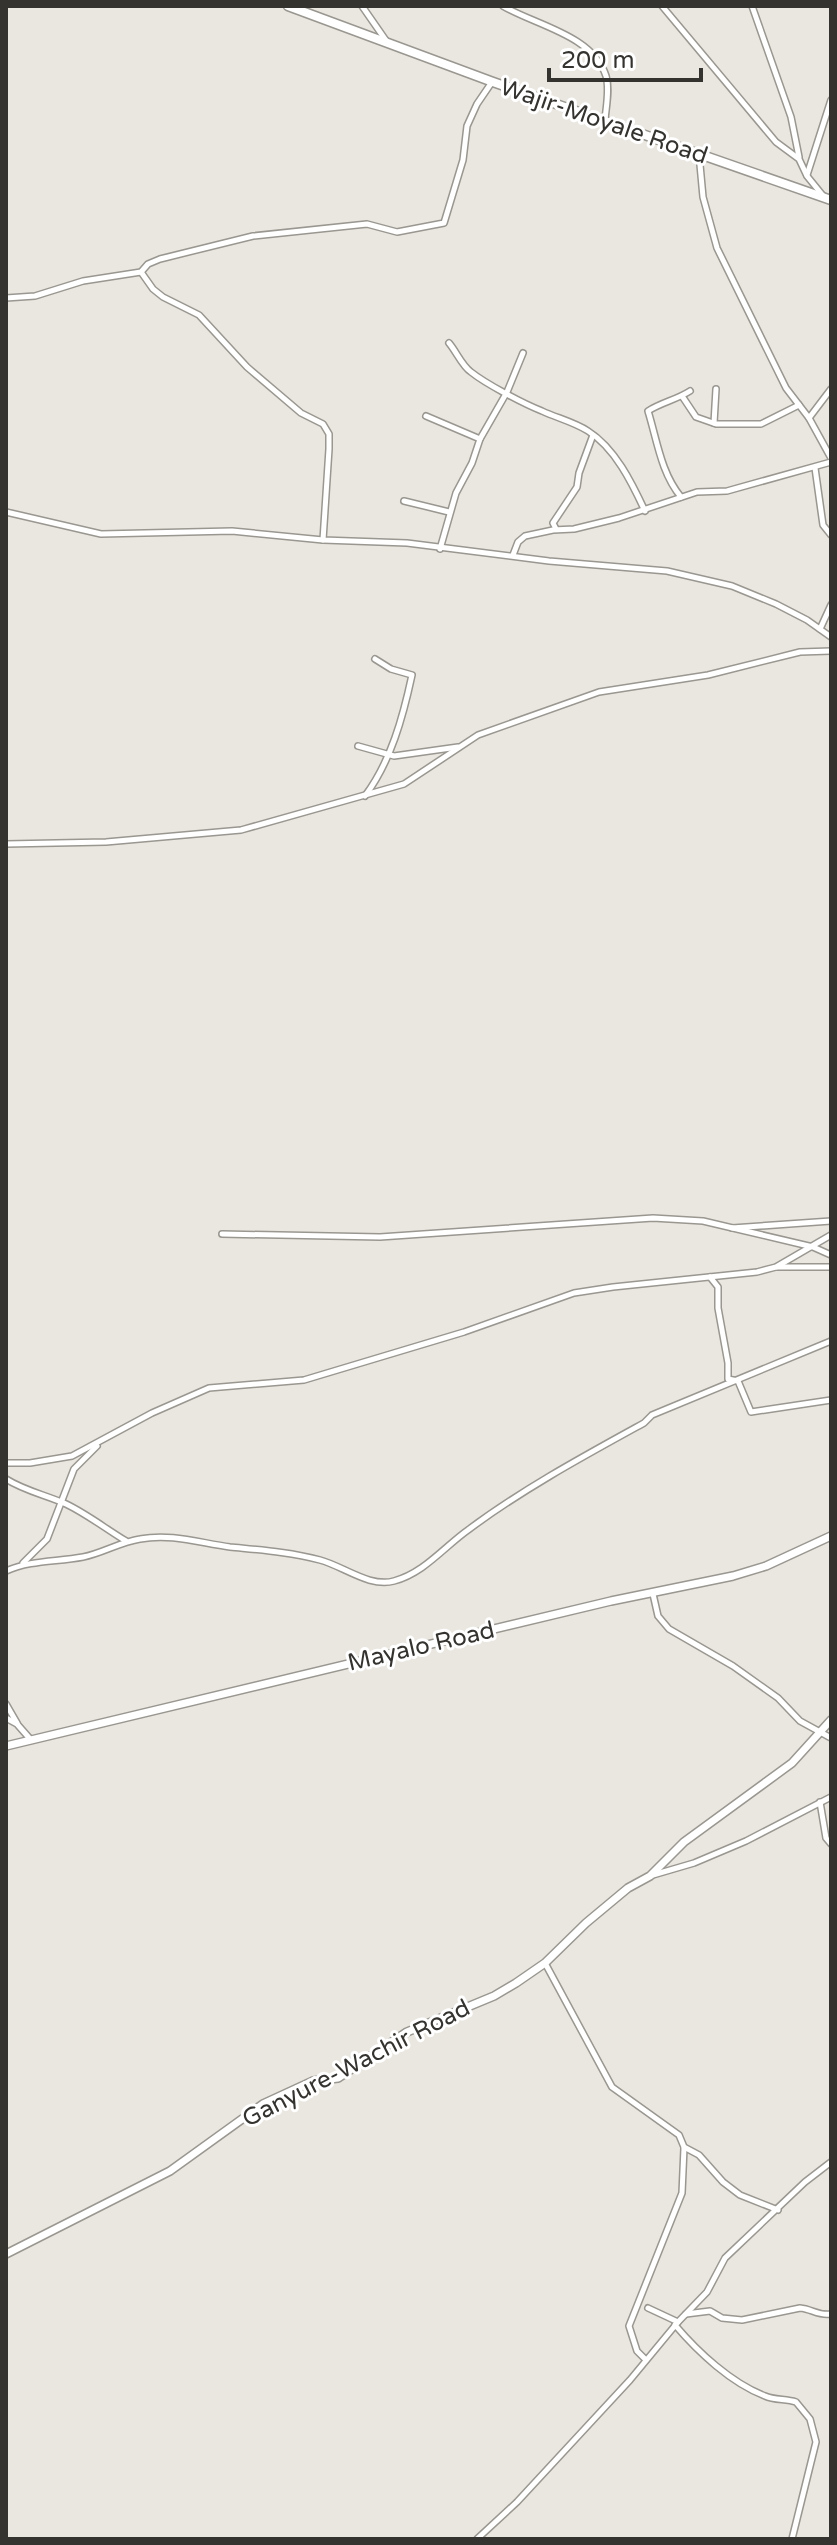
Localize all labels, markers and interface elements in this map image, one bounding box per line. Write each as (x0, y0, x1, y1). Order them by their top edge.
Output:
scale bar (549, 32, 701, 82)
text: 200 m (561, 46, 635, 75)
street label: Wajir-Moyale Road (496, 72, 711, 171)
street label: Mayalo Road (345, 1616, 497, 1677)
street label: Ganyure-Wachir Road (238, 1993, 475, 2133)

